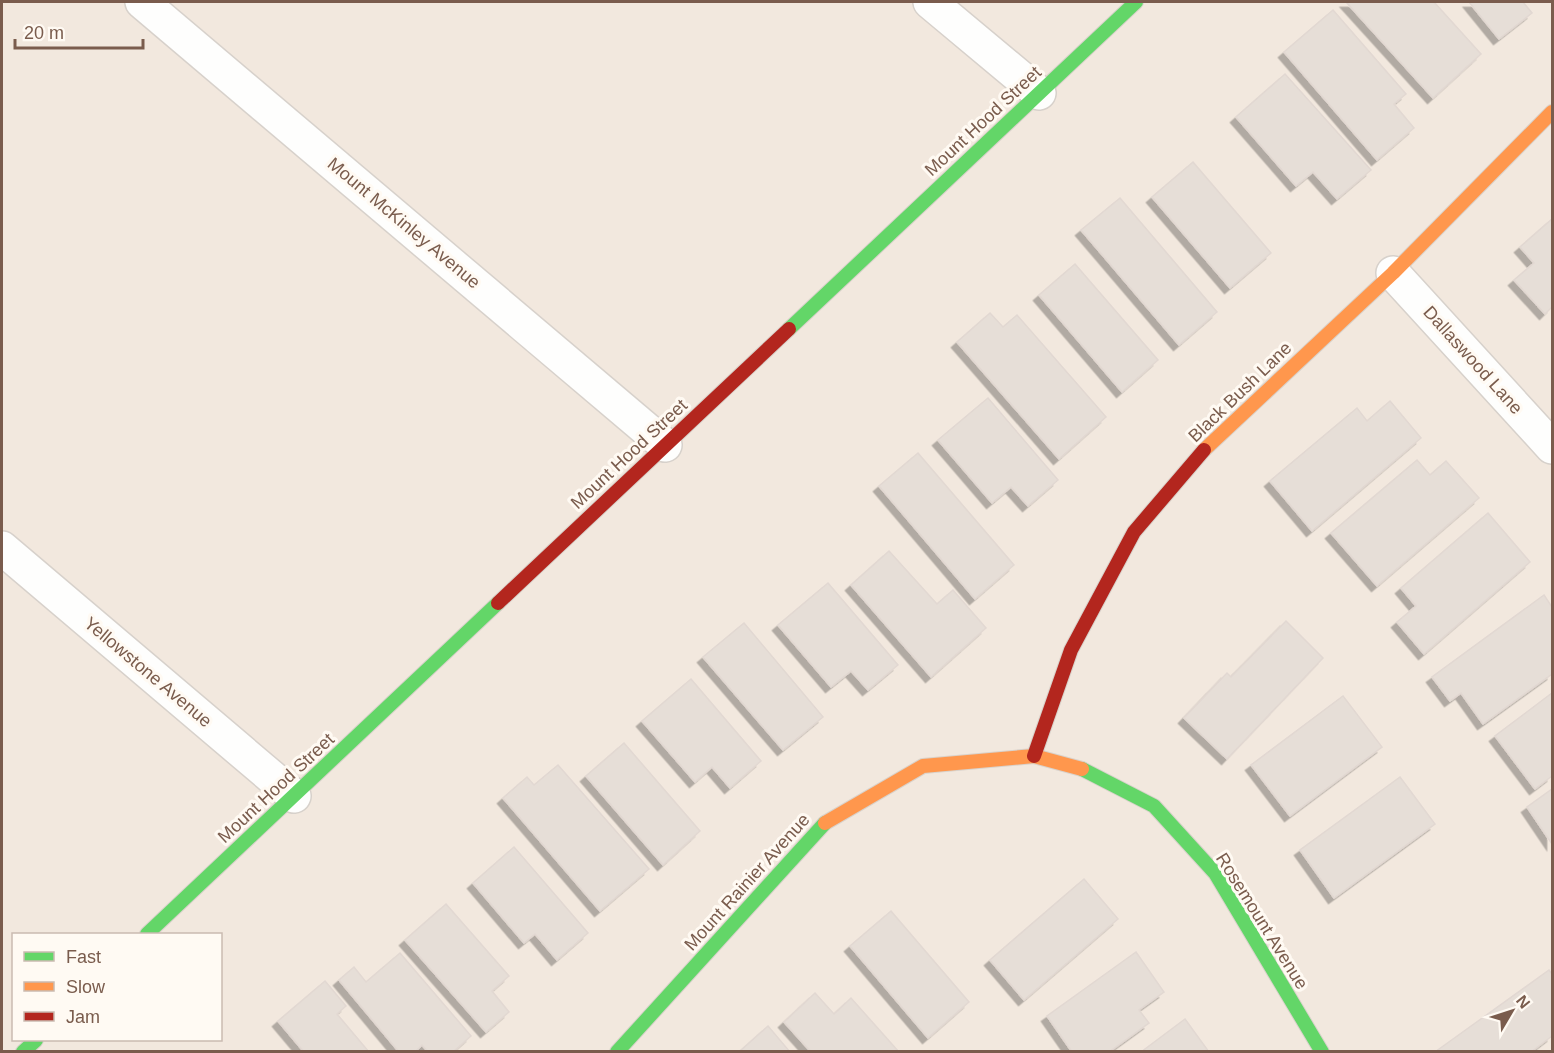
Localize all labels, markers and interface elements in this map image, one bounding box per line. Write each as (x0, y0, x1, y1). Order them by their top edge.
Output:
scale bar (15, 12, 142, 50)
text: 20 m (24, 23, 64, 43)
street label: Mount Hood Street (921, 62, 1045, 180)
street label: Mount McKinley Avenue (324, 153, 484, 293)
street label: Dallaswood Lane (1419, 302, 1527, 418)
street label: Black Bush Lane (1184, 338, 1296, 446)
street label: Mount Hood Street (567, 395, 691, 513)
street label: Yellowstone Avenue (80, 613, 216, 731)
street label: Mount Hood Street (214, 729, 338, 847)
street label: Mount Rainier Avenue (680, 810, 814, 954)
street label: Rosemount Avenue (1212, 849, 1312, 993)
legend (12, 933, 222, 1041)
text: Fast (66, 947, 101, 967)
text: Slow (66, 977, 106, 997)
north arrow (1482, 981, 1542, 1041)
text: N (1513, 992, 1534, 1012)
text: Jam (66, 1007, 100, 1027)

